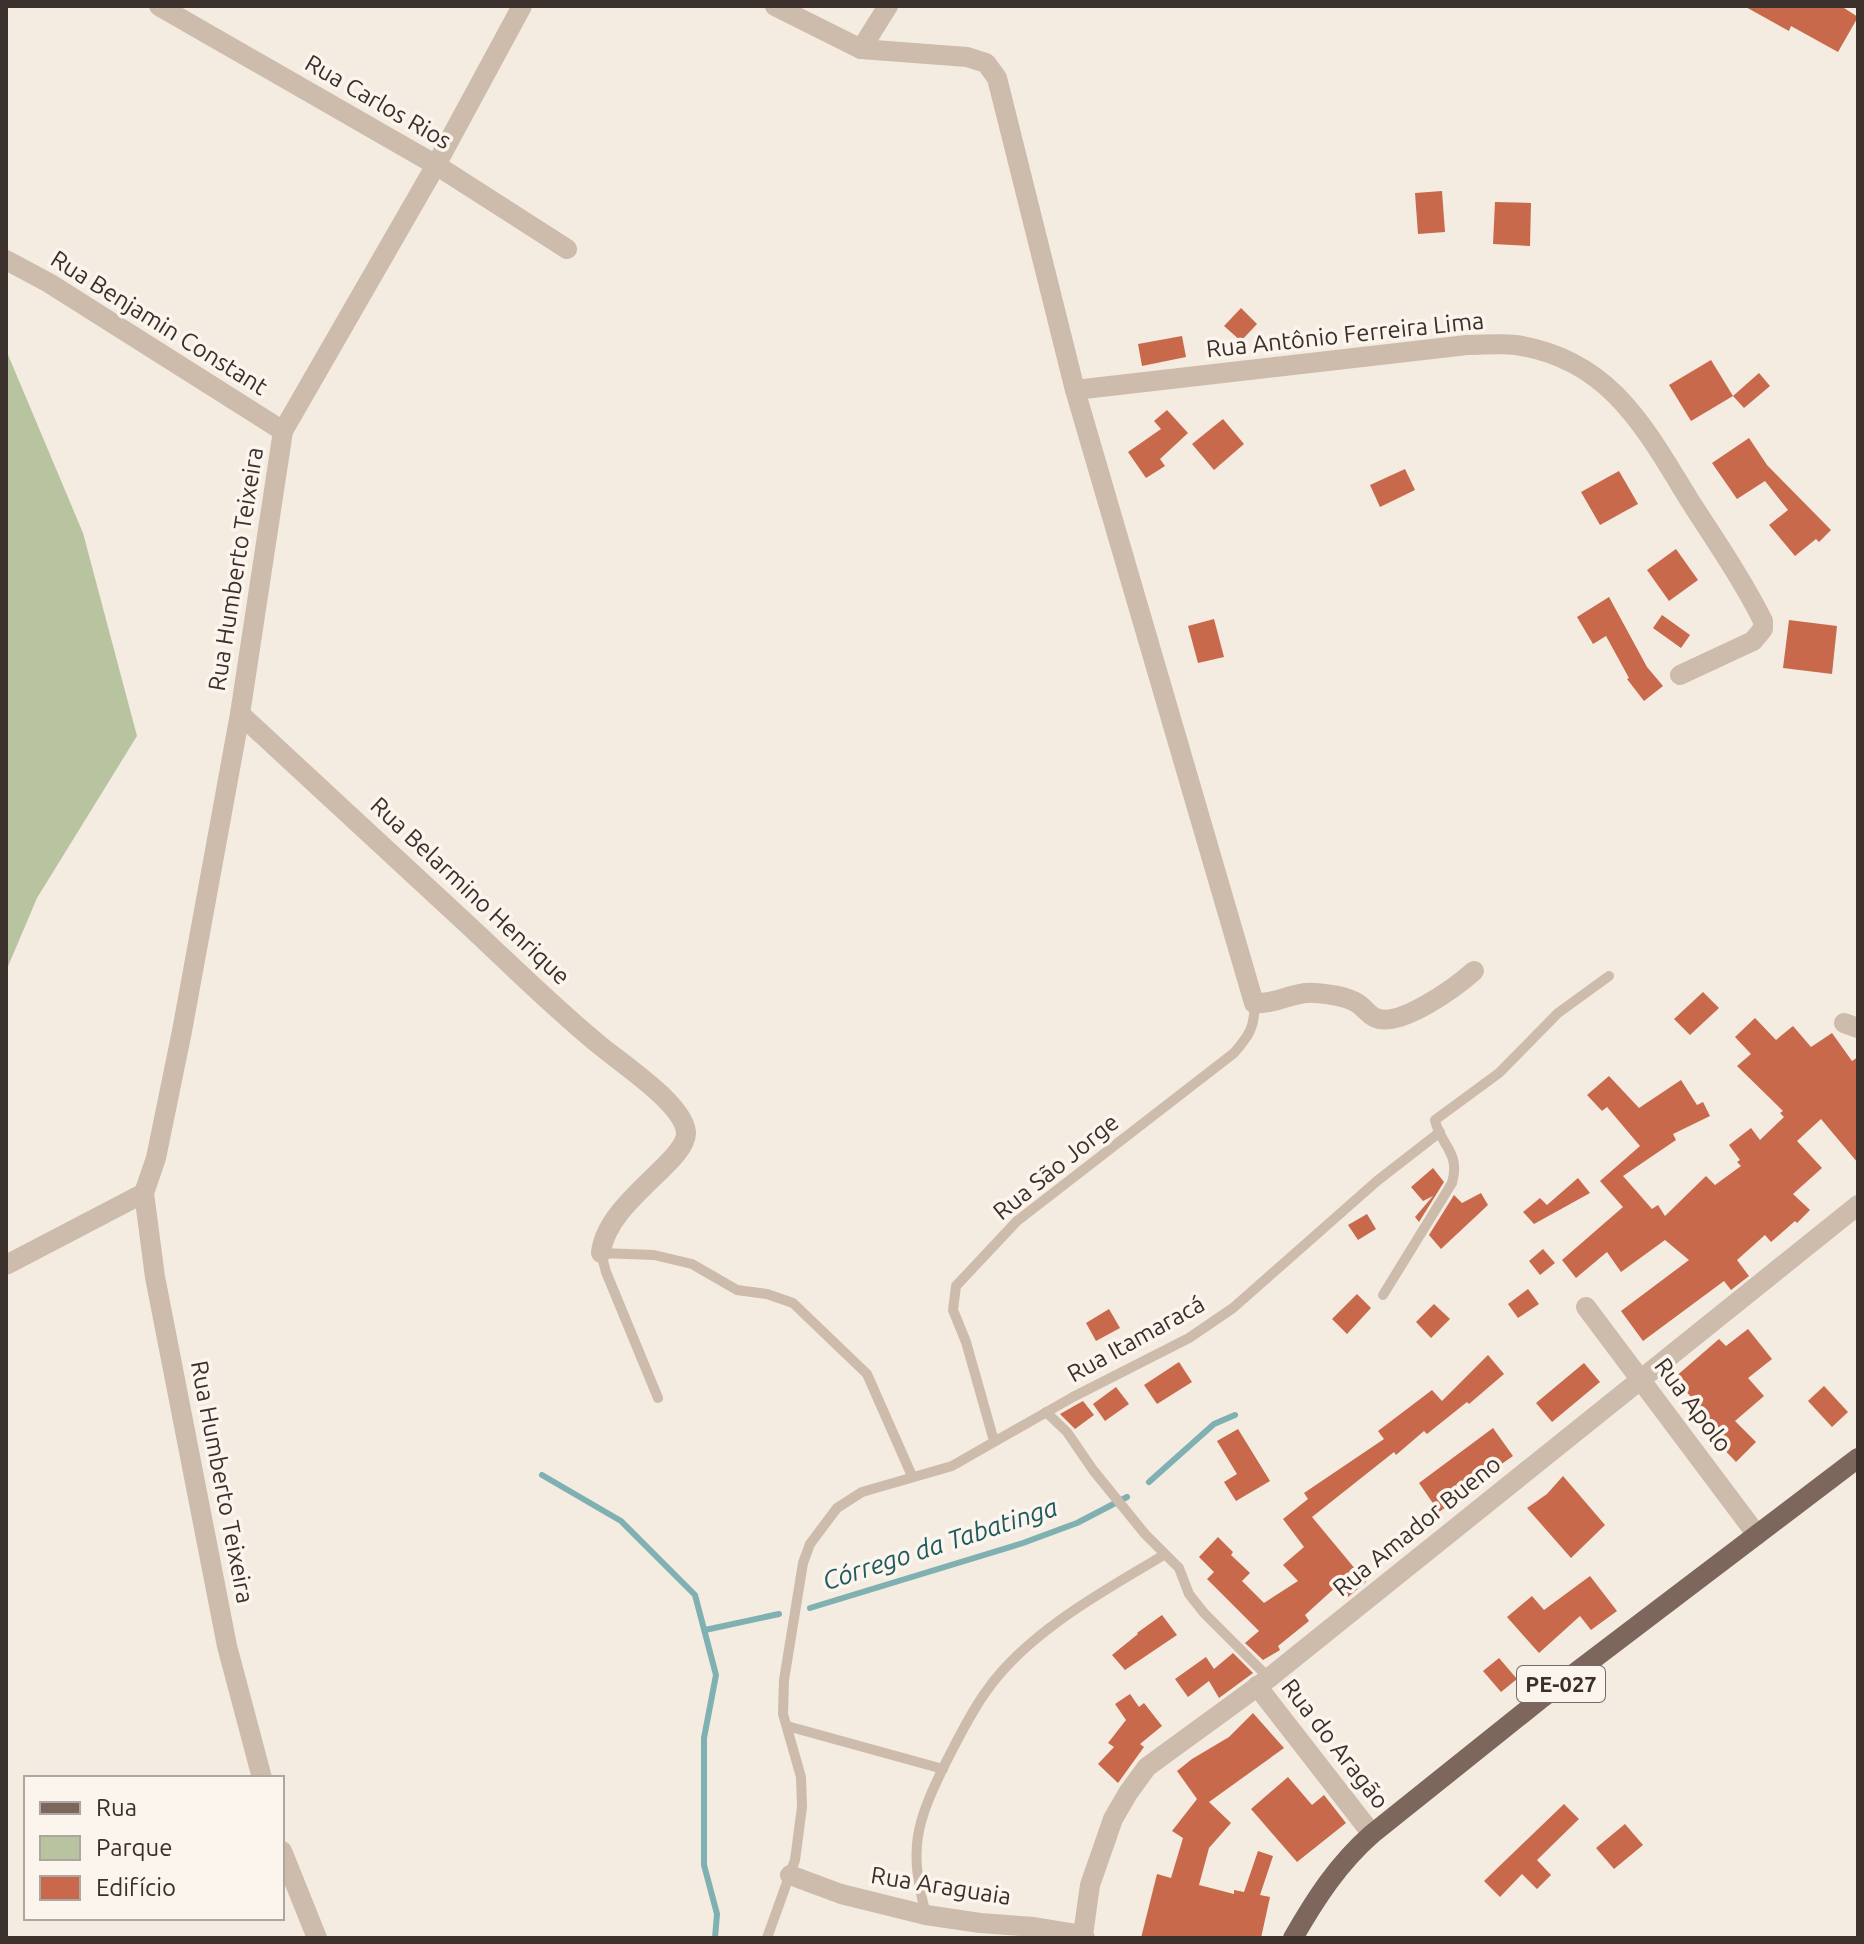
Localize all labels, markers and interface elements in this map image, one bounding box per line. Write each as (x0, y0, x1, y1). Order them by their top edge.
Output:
street label: Rua Carlos Rios (300, 49, 456, 154)
street label: Rua Benjamin Constant (46, 245, 273, 401)
street label: Rua Antônio Ferreira Lima (1205, 306, 1485, 363)
street label: Rua Humberto Teixeira (203, 445, 268, 693)
street label: Rua Belarmino Henrique (365, 791, 575, 990)
street label: Rua São Jorge (988, 1108, 1124, 1225)
street label: Rua Itamaracá (1063, 1290, 1209, 1387)
street label: Rua Apolo (1649, 1352, 1737, 1457)
street label: Rua Humberto Teixeira (186, 1358, 259, 1605)
street label: Rua Amador Bueno (1327, 1450, 1506, 1601)
water label: Córrego da Tabatinga (819, 1492, 1061, 1595)
road number: PE-027 (1517, 1666, 1605, 1702)
street label: Rua do Aragão (1276, 1673, 1394, 1814)
legend (24, 1776, 284, 1920)
text: Rua (96, 1794, 137, 1821)
text: Parque (96, 1834, 173, 1861)
street label: Rua Araguaia (869, 1861, 1013, 1910)
text: Edifício (96, 1874, 176, 1901)

